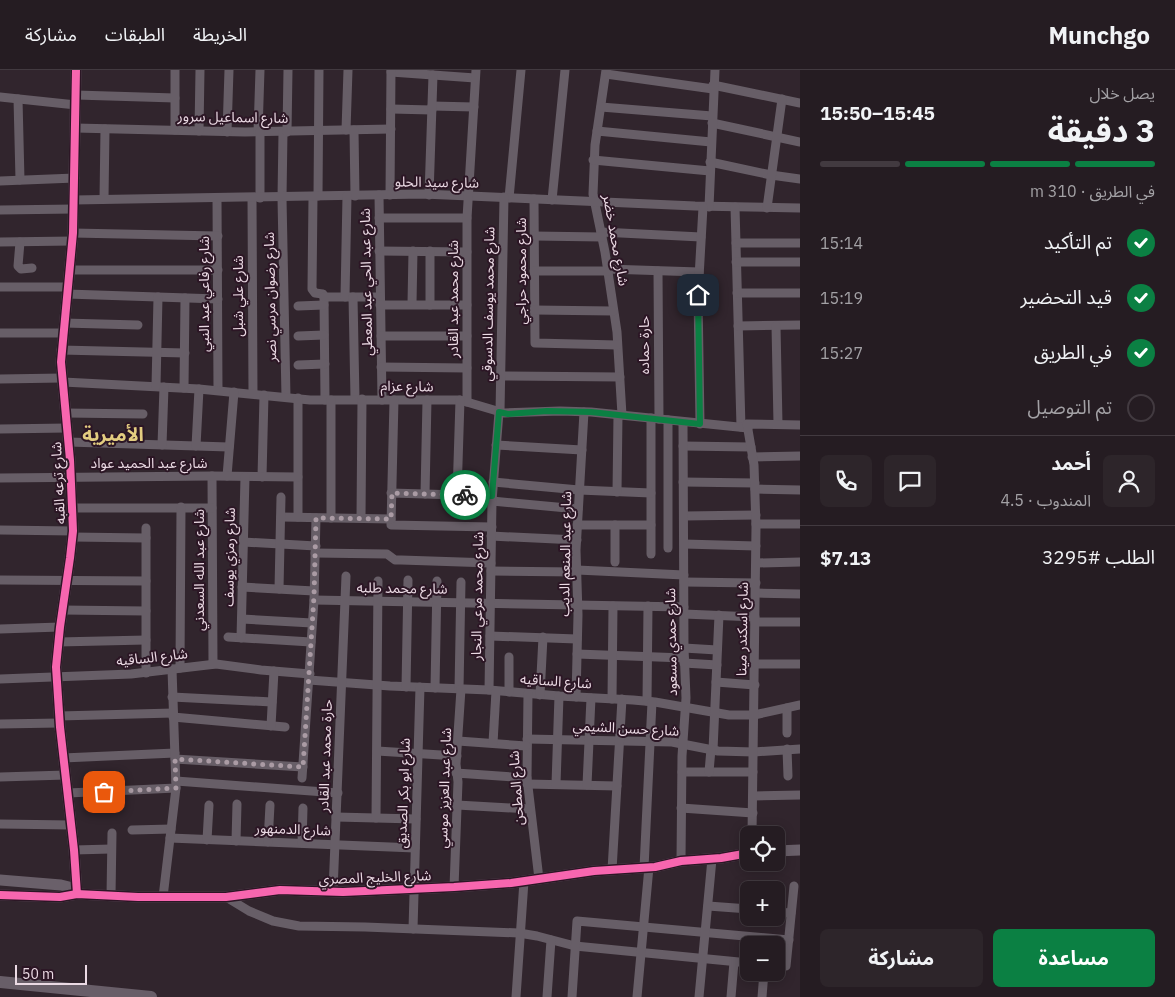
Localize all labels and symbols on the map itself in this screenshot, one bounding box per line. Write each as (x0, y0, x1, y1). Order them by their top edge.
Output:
street label: شارع اسماعيل سرور (176, 107, 289, 129)
street label: شارع سيد الحلو (395, 172, 479, 194)
street label: شارع محمد خضر (597, 192, 633, 288)
street label: شارع عبد الحي عبد المعطي (356, 208, 379, 356)
street label: شارع محمود حراجي (512, 218, 532, 324)
street label: شارع محمد يوسف الدسوقي (478, 226, 501, 382)
street label: شارع رضوان مرسي نصر (260, 232, 282, 363)
street label: شارع رفاعي عبد النبي (195, 236, 215, 352)
street label: شارع محمد عبد القادر (444, 240, 464, 359)
street label: شارع علي شبل (229, 255, 249, 337)
pin (677, 274, 719, 316)
street label: حارة حماده (635, 316, 653, 374)
street label: شارع عزام (380, 377, 434, 397)
district label: الأميرية (82, 422, 144, 446)
street label: شارع ترعه القبه (47, 441, 71, 525)
street label: شارع عبد الحميد عواد (91, 454, 207, 474)
courier (440, 470, 490, 520)
street label: شارع عبد المنعم الديب (555, 491, 577, 617)
street label: شارع رمزي يوسف (219, 507, 241, 607)
street label: شارع عبد الله السعدني (190, 509, 210, 631)
street label: شارع محمد مرعي النجار (467, 531, 489, 662)
street label: شارع محمد طلبه (356, 578, 448, 600)
street label: شارع اسكندر مينا (732, 582, 754, 676)
street label: شارع حمدي مسعود (661, 588, 683, 696)
street label: شارع الساقيه (115, 644, 189, 672)
street label: شارع الساقيه (519, 670, 592, 694)
street label: حارة محمد عبد القادر (314, 699, 336, 814)
street label: شارع حسن الشيمي (572, 716, 680, 742)
street label: شارع عبد العزيز موسي (433, 727, 457, 849)
street label: شارع ابو بكر الصديق (392, 737, 416, 849)
street label: شارع المطحن (504, 750, 530, 826)
pin (83, 771, 125, 813)
street label: شارع الدمنهور (254, 819, 331, 841)
street label: شارع الخليج المصري (318, 866, 432, 890)
scale bar (15, 962, 88, 985)

